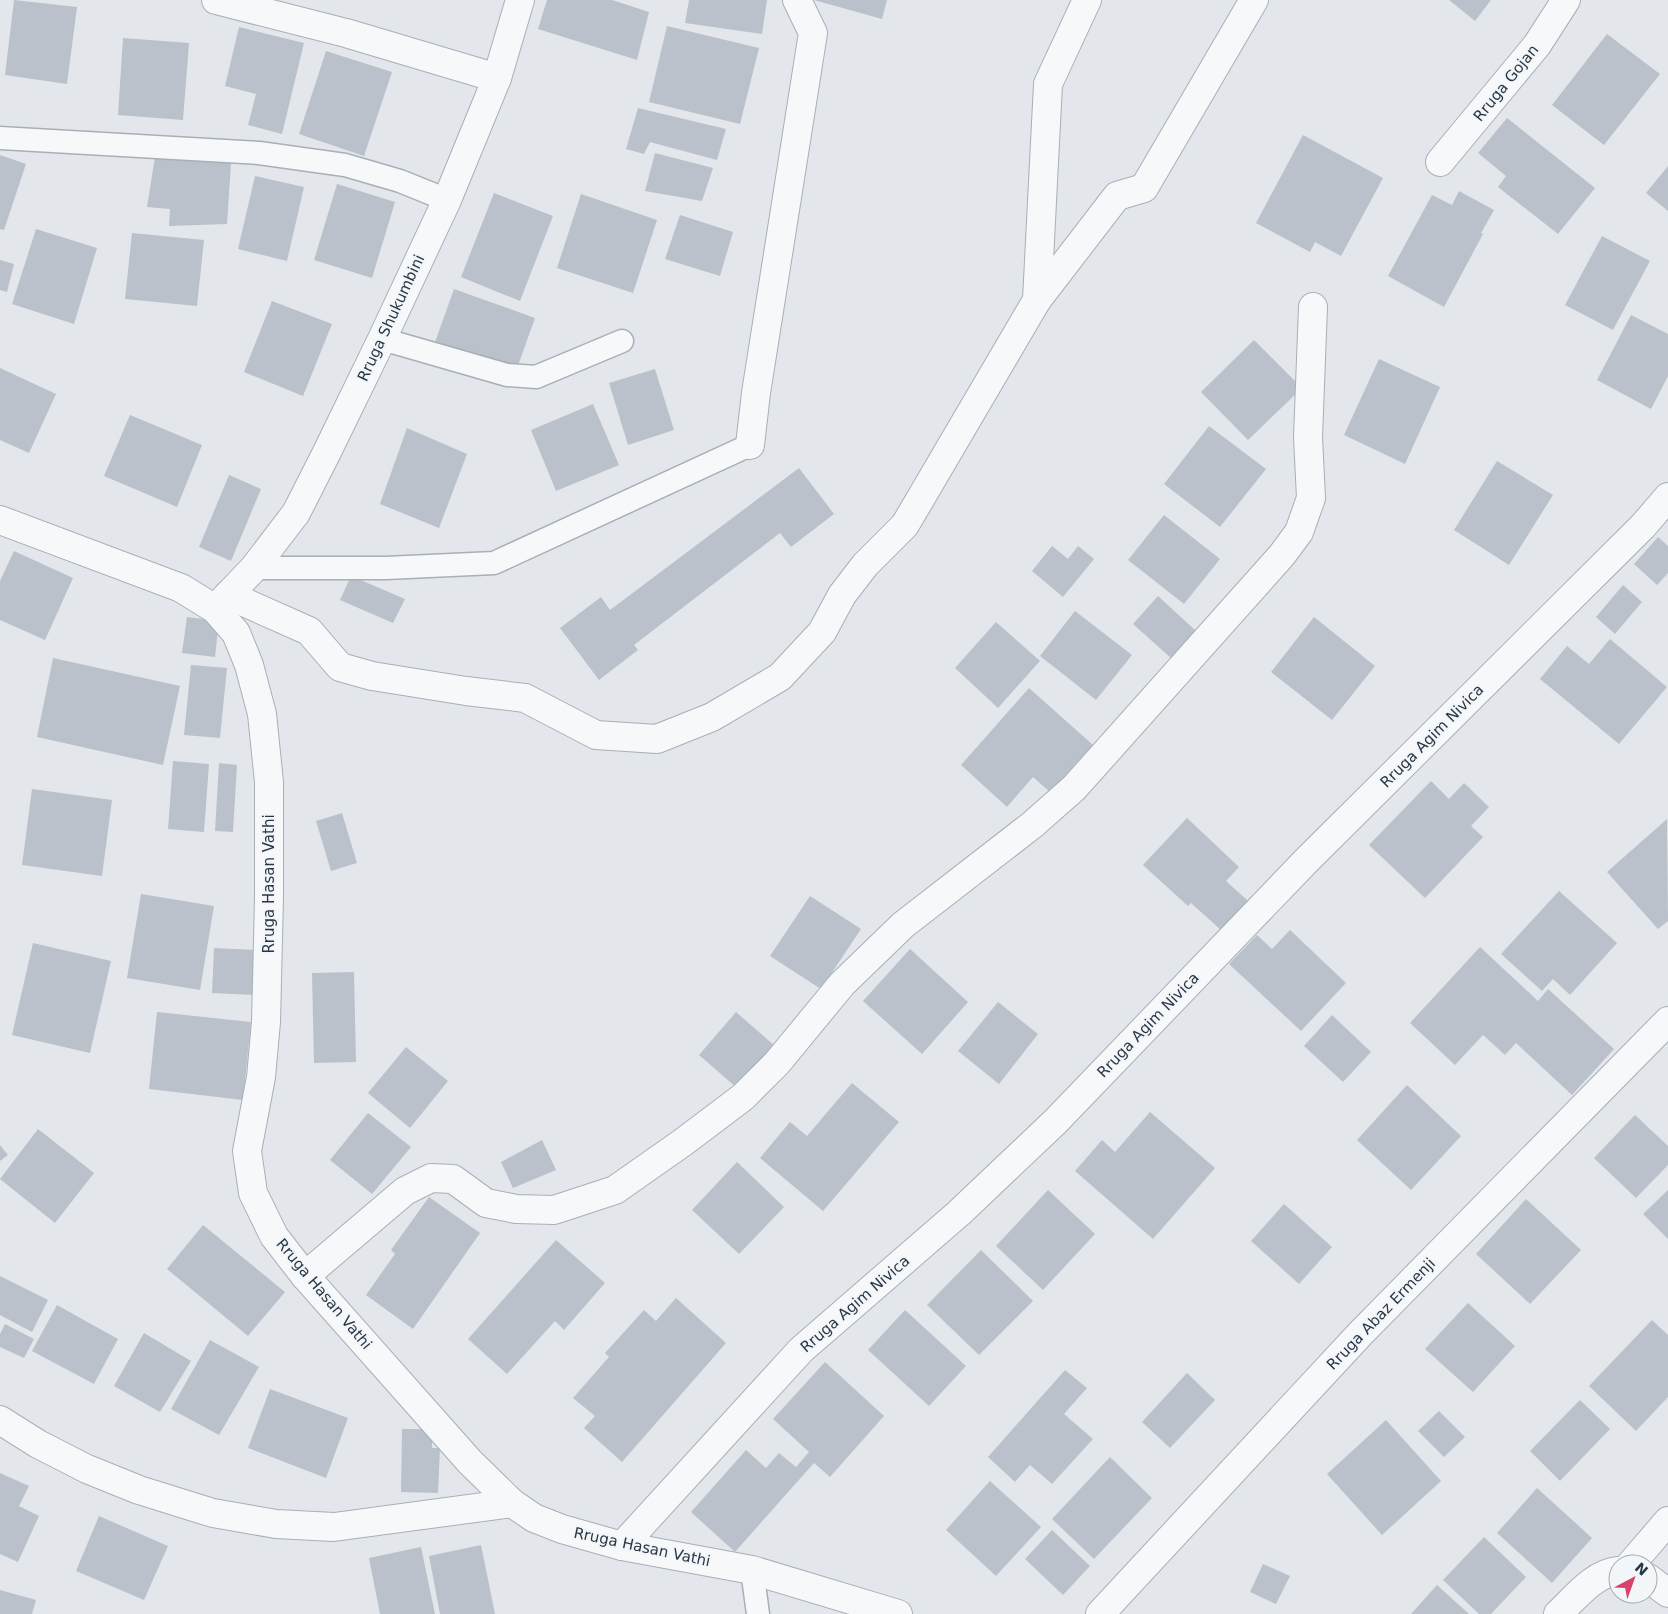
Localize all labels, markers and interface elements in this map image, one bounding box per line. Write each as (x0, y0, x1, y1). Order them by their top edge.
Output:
street label: Rruga Gojan (1470, 41, 1542, 125)
street label: Rruga Shukumbini (354, 252, 428, 384)
street label: Rruga Agim Nivica (1377, 681, 1487, 791)
street label: Rruga Hasan Vathi (260, 814, 278, 954)
street label: Rruga Agim Nivica (1093, 969, 1203, 1081)
street label: Rruga Hasan Vathi (272, 1235, 376, 1353)
street label: Rruga Agim Nivica (797, 1252, 913, 1356)
street label: Rruga Abaz Ermenji (1323, 1254, 1439, 1374)
street label: Rruga Hasan Vathi (572, 1524, 712, 1570)
north arrow (1608, 1554, 1658, 1604)
text: N (1632, 1559, 1651, 1579)

